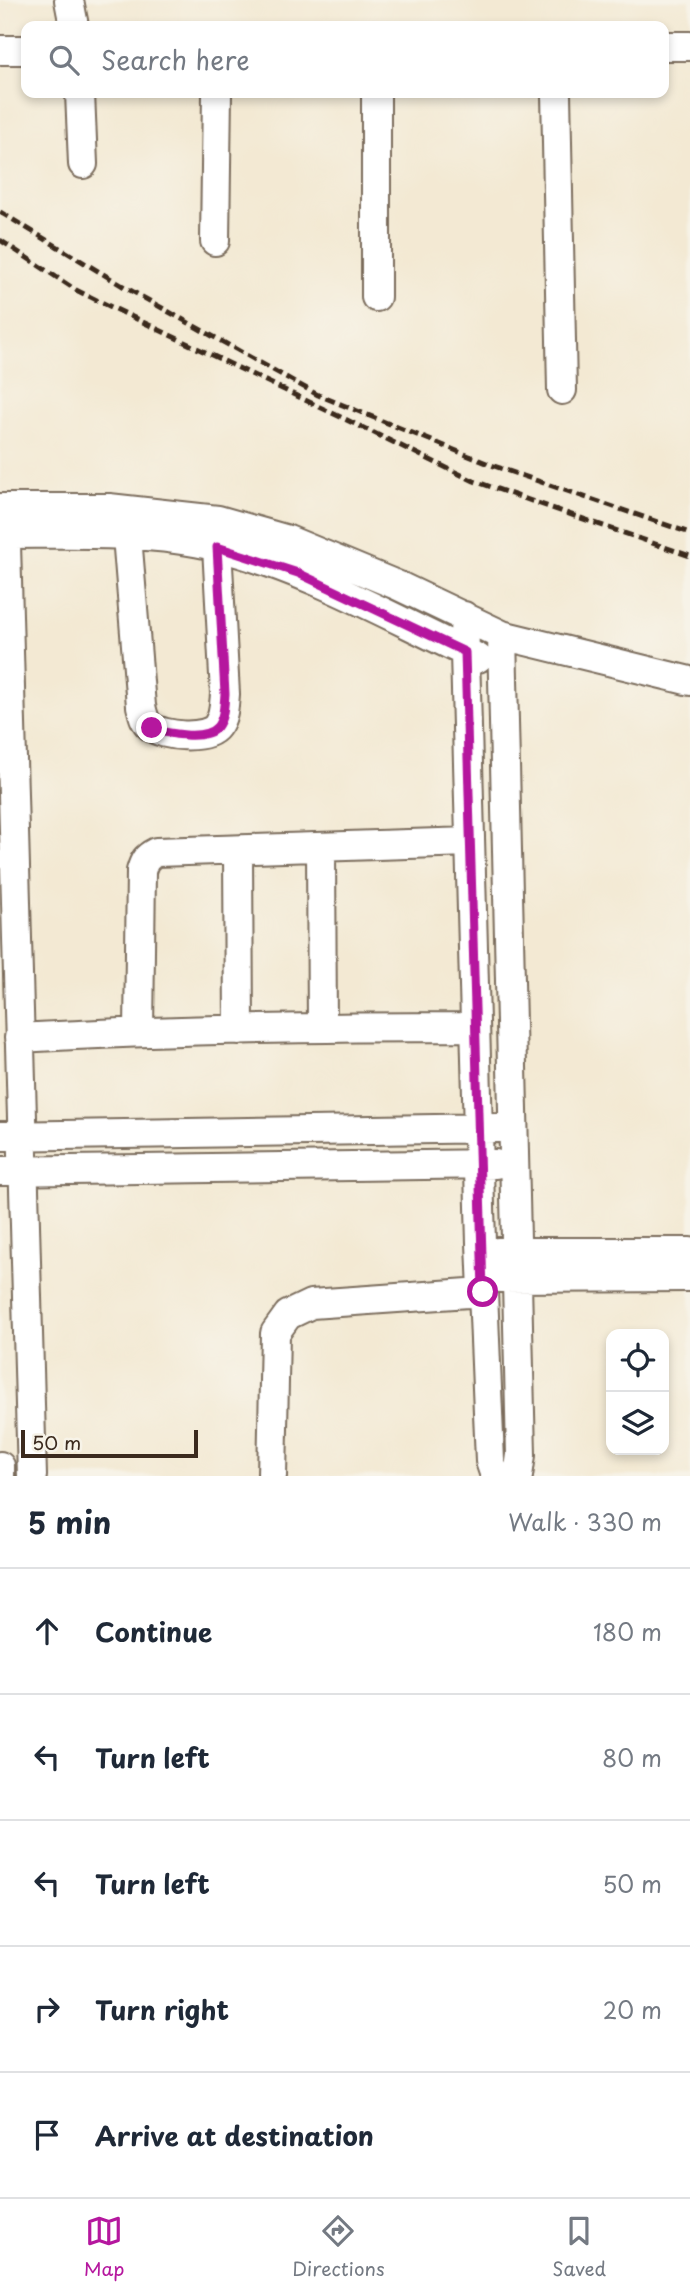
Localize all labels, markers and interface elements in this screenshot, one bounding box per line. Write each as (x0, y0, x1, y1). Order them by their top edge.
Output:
search box (21, 21, 669, 98)
text: Search here (101, 40, 250, 79)
icon: search (45, 41, 83, 79)
route end (136, 712, 167, 743)
route start (467, 1276, 498, 1307)
map controls (606, 1329, 669, 1455)
button: locate (606, 1329, 669, 1392)
button: layers (606, 1392, 669, 1455)
scale bar (21, 1427, 198, 1459)
text: 50 m (32, 1428, 81, 1456)
text: 5 min (28, 1499, 111, 1544)
text: Walk · 330 m (508, 1504, 662, 1539)
icon: ahead (28, 1612, 66, 1650)
text: Continue (95, 1612, 212, 1651)
text: 180 m (593, 1614, 662, 1649)
icon: left (28, 1738, 66, 1776)
text: Turn left (95, 1738, 210, 1777)
text: 80 m (602, 1740, 662, 1775)
icon: left (28, 1864, 66, 1902)
text: Turn left (95, 1864, 210, 1903)
text: 50 m (602, 1866, 662, 1901)
icon: right (28, 1990, 66, 2028)
text: Turn right (95, 1990, 229, 2029)
text: 20 m (603, 1992, 662, 2027)
icon: arrive (28, 2116, 66, 2154)
text: Arrive at destination (95, 2116, 374, 2155)
tab: Map (84, 2212, 124, 2282)
tab: Directions (292, 2212, 385, 2282)
tab: Saved (552, 2212, 606, 2282)

